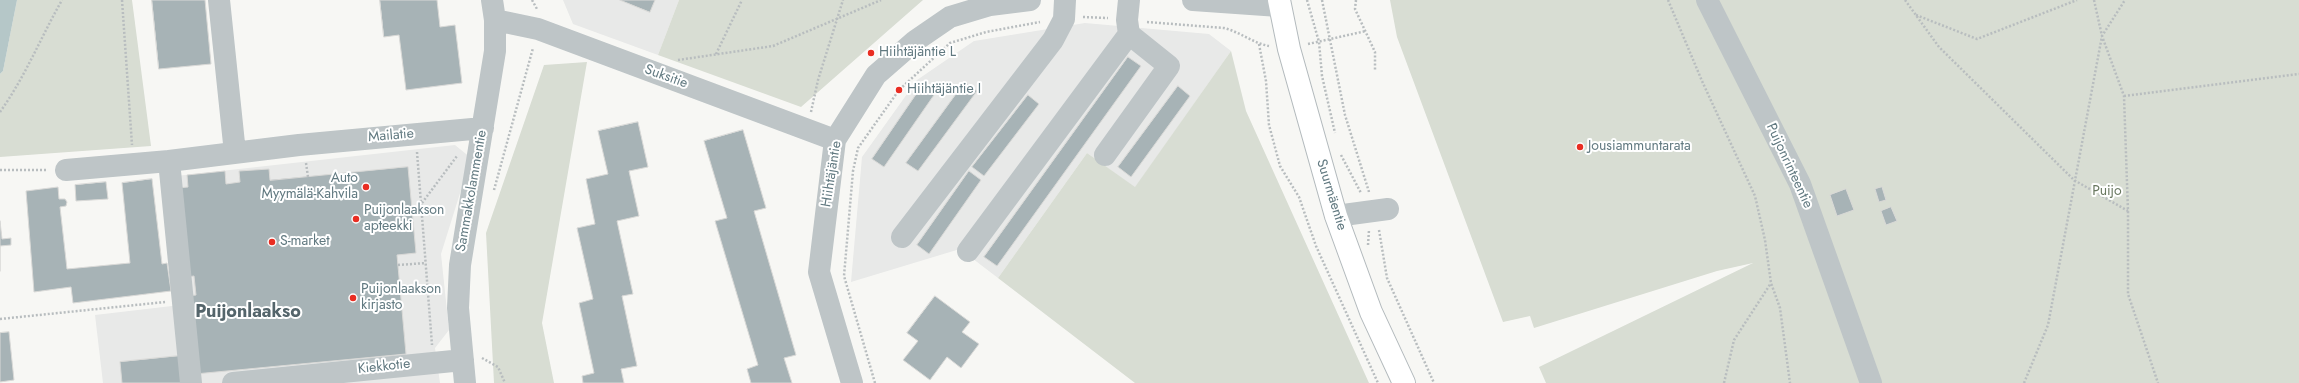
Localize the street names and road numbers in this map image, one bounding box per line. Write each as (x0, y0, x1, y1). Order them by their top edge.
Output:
street label: Suksitie (642, 61, 690, 93)
street label: Puijonrinteentie (1762, 121, 1816, 211)
street label: Mailatie (367, 126, 415, 146)
street label: Sammakkolammentie (453, 129, 491, 253)
street label: Hiihtäjäntie (818, 140, 846, 208)
street label: Suurmäentie (1312, 157, 1350, 233)
street label: Kiekkotie (357, 356, 411, 378)

